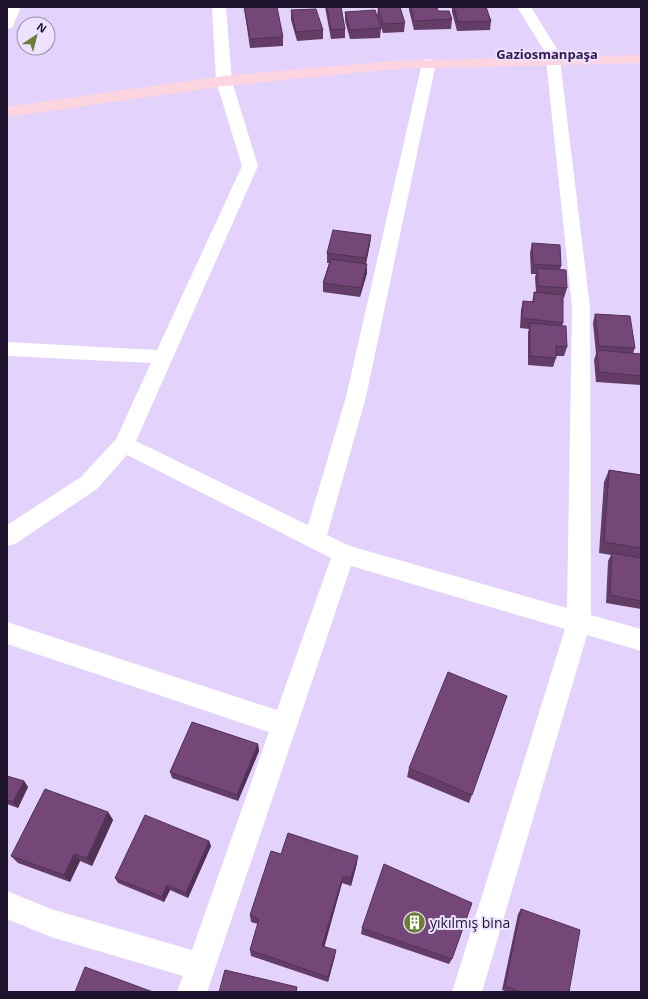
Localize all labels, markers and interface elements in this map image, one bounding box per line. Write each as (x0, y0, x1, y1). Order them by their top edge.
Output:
north arrow (16, 16, 56, 56)
text: N (34, 19, 50, 36)
district label: Gaziosmanpaşa (496, 45, 598, 63)
building icon: yıkılmış bina (402, 909, 428, 935)
place label: yıkılmış bina (430, 913, 510, 932)

